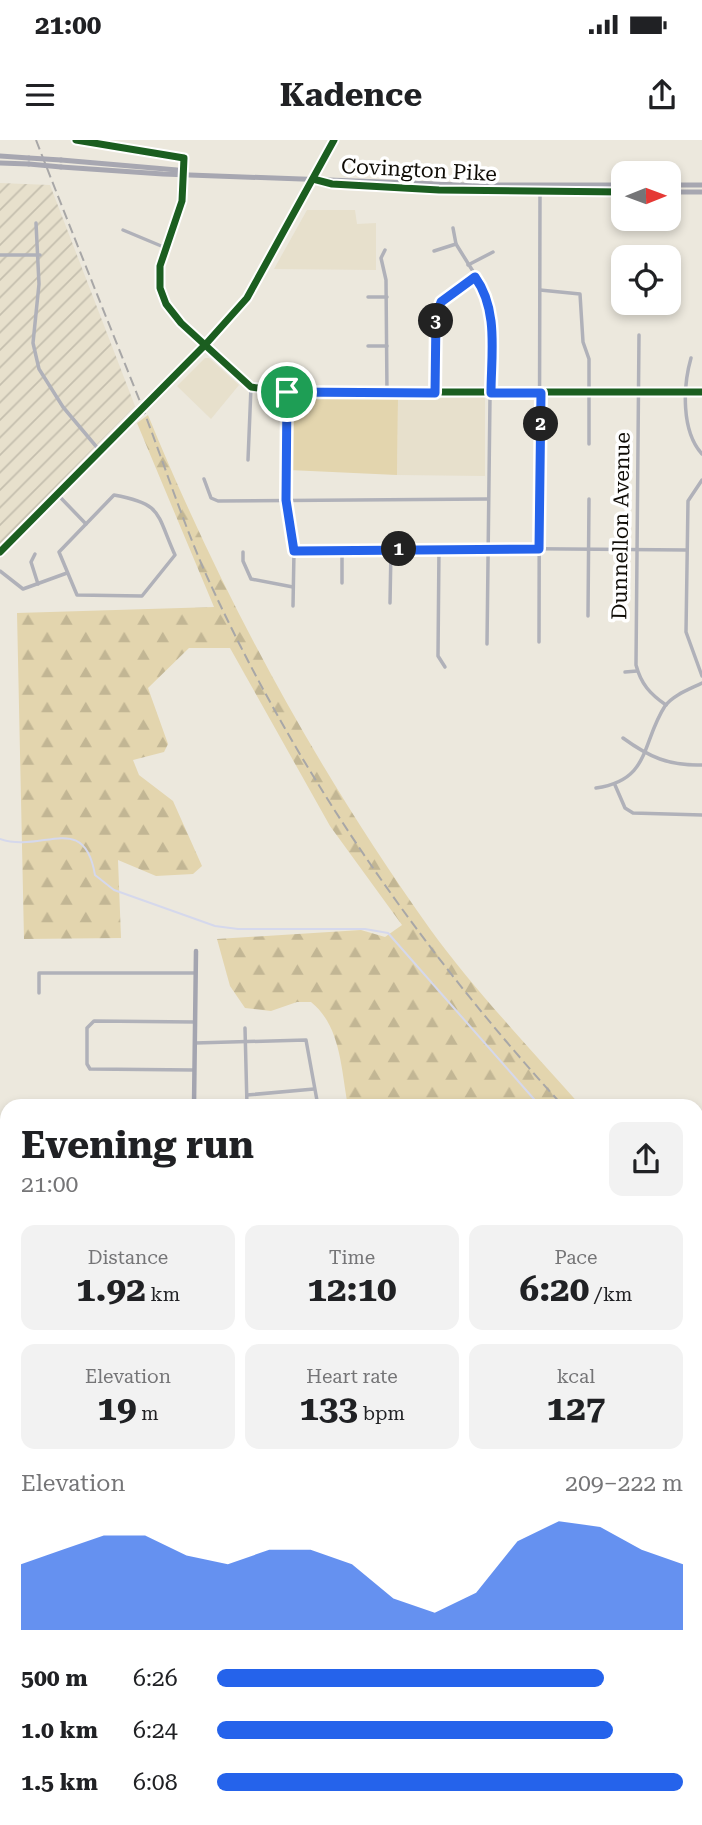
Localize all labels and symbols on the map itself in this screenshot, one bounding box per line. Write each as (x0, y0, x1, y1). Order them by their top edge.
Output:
street label: Covington Pike (340, 154, 498, 186)
north arrow (611, 161, 681, 231)
pin: 3 (418, 304, 453, 338)
pin (257, 362, 317, 422)
pin: 2 (524, 406, 558, 442)
street label: Dunnellon Avenue (607, 432, 635, 620)
pin: 1 (382, 532, 416, 566)

